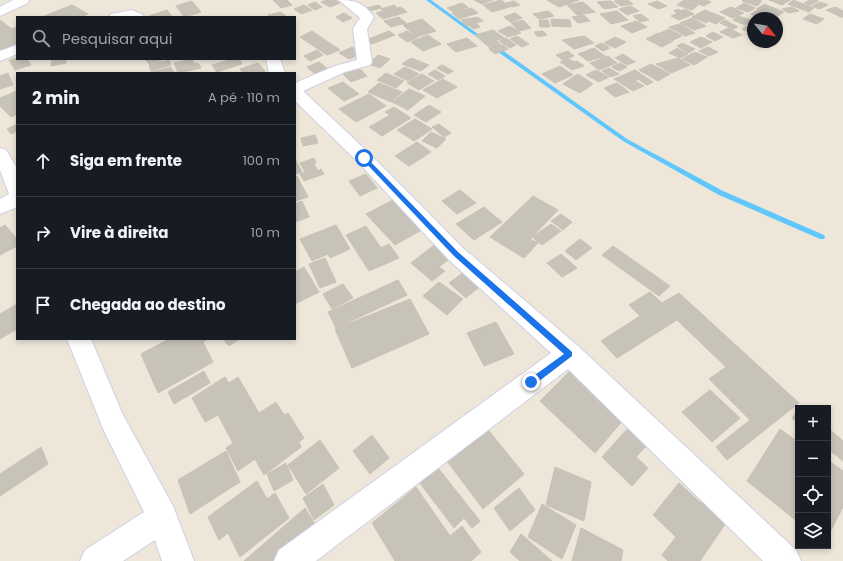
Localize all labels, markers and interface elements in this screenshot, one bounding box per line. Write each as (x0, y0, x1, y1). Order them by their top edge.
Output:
north arrow (747, 12, 783, 48)
search box (16, 16, 296, 60)
icon: search (30, 27, 52, 49)
text: Pesquisar aqui (62, 28, 172, 49)
text: 2 min (32, 86, 80, 110)
text: A pé · 110 m (208, 88, 280, 107)
route start (355, 149, 373, 167)
icon: ahead (32, 150, 54, 172)
text: Siga em frente (70, 150, 182, 171)
text: 100 m (243, 151, 280, 170)
icon: right (32, 222, 54, 244)
text: Vire à direita (70, 222, 169, 243)
text: 10 m (251, 223, 280, 242)
icon: arrive (32, 294, 54, 316)
text: Chegada ao destino (70, 294, 226, 315)
route end (522, 373, 540, 391)
map controls (795, 405, 831, 549)
button: + (795, 405, 831, 441)
button: − (795, 441, 831, 477)
button: locate (795, 477, 831, 513)
button: layers (795, 513, 831, 549)

